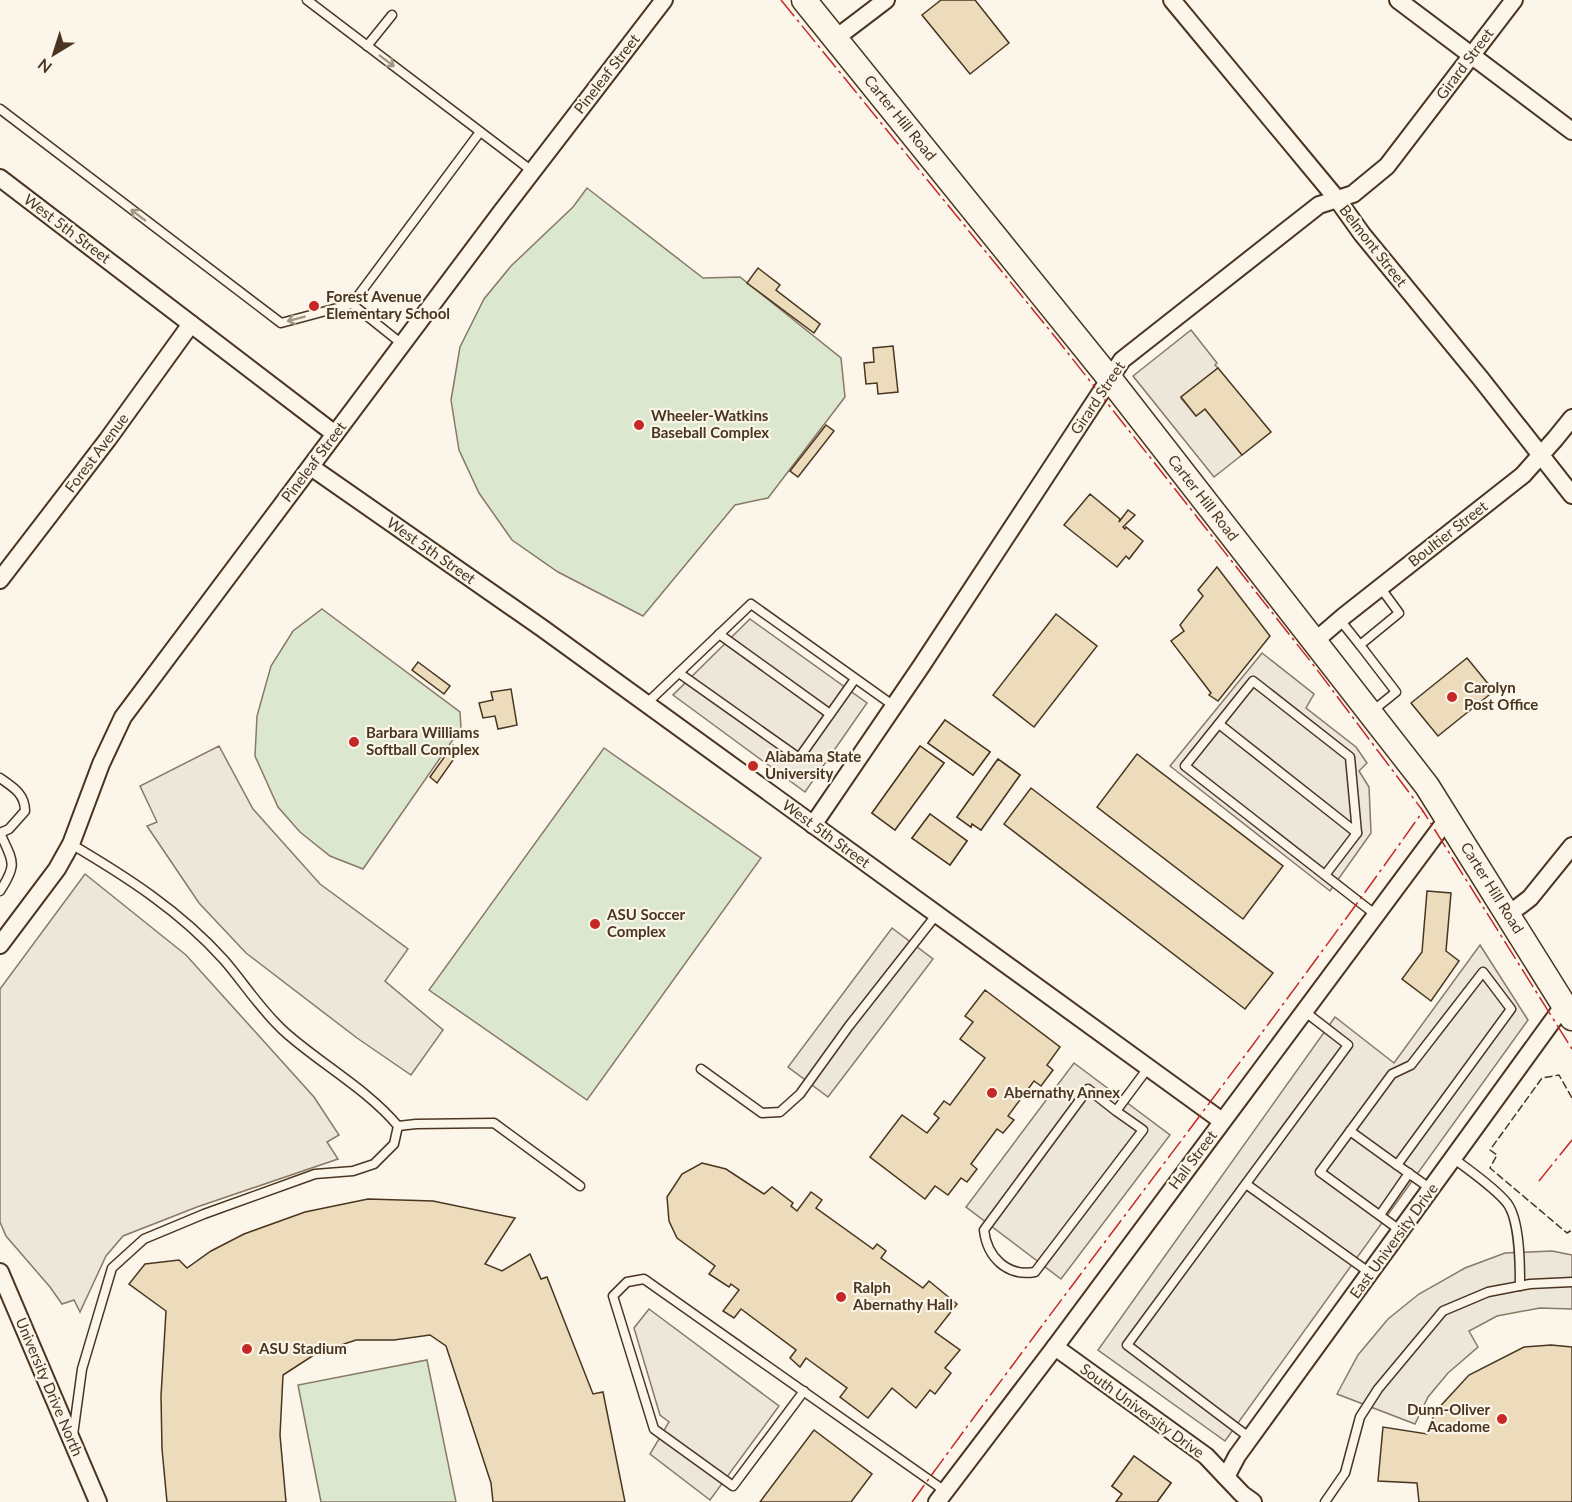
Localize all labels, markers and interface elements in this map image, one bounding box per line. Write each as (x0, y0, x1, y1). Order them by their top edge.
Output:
north arrow (24, 24, 84, 84)
street label: Girard Street (1432, 24, 1497, 102)
street label: Pineleaf Street (570, 30, 643, 117)
text: N (34, 55, 55, 77)
one-way arrow (378, 55, 394, 68)
street label: Carter Hill Road (861, 71, 941, 164)
street label: West 5th Street (21, 190, 115, 267)
street label: Belmont Street (1336, 201, 1412, 290)
one-way arrow (131, 208, 147, 221)
place label: Forest Avenue Elementary School (326, 287, 450, 322)
marker: Forest Avenue Elementary School (307, 299, 321, 313)
one-way arrow (287, 314, 306, 326)
street label: Girard Street (1066, 357, 1129, 437)
place label: Wheeler-Watkins Baseball Complex (651, 406, 769, 441)
street label: Forest Avenue (61, 409, 132, 495)
street label: Pineleaf Street (277, 417, 350, 505)
marker: Wheeler-Watkins Baseball Complex (632, 418, 646, 432)
street label: Carter Hill Road (1165, 451, 1243, 544)
street label: Boultier Street (1404, 496, 1491, 570)
street label: West 5th Street (384, 513, 480, 588)
place label: Carolyn Post Office (1464, 678, 1538, 713)
marker: Carolyn Post Office (1445, 690, 1459, 704)
place label: Barbara Williams Softball Complex (366, 723, 480, 758)
marker: Barbara Williams Softball Complex (347, 735, 361, 749)
place label: Alabama State University (764, 747, 861, 782)
marker: Alabama State University (746, 759, 760, 773)
street label: West 5th Street (779, 795, 874, 871)
street label: Carter Hill Road (1458, 838, 1528, 936)
place label: ASU Soccer Complex (606, 905, 685, 940)
marker: ASU Soccer Complex (588, 917, 602, 931)
place label: Abernathy Annex (1003, 1083, 1120, 1101)
marker: Abernathy Annex (985, 1086, 999, 1100)
street label: Hall Street (1164, 1126, 1221, 1192)
street label: East University Drive (1345, 1179, 1441, 1301)
place label: Ralph Abernathy Hall (852, 1278, 953, 1313)
marker: Ralph Abernathy Hall (834, 1290, 848, 1304)
street label: University Drive North (13, 1315, 87, 1459)
place label: ASU Stadium (258, 1339, 347, 1357)
marker: ASU Stadium (240, 1342, 254, 1356)
street label: South University Drive (1077, 1359, 1208, 1461)
place label: Dunn-Oliver Acadome (1407, 1400, 1490, 1435)
marker: Dunn-Oliver Acadome (1495, 1412, 1509, 1426)

